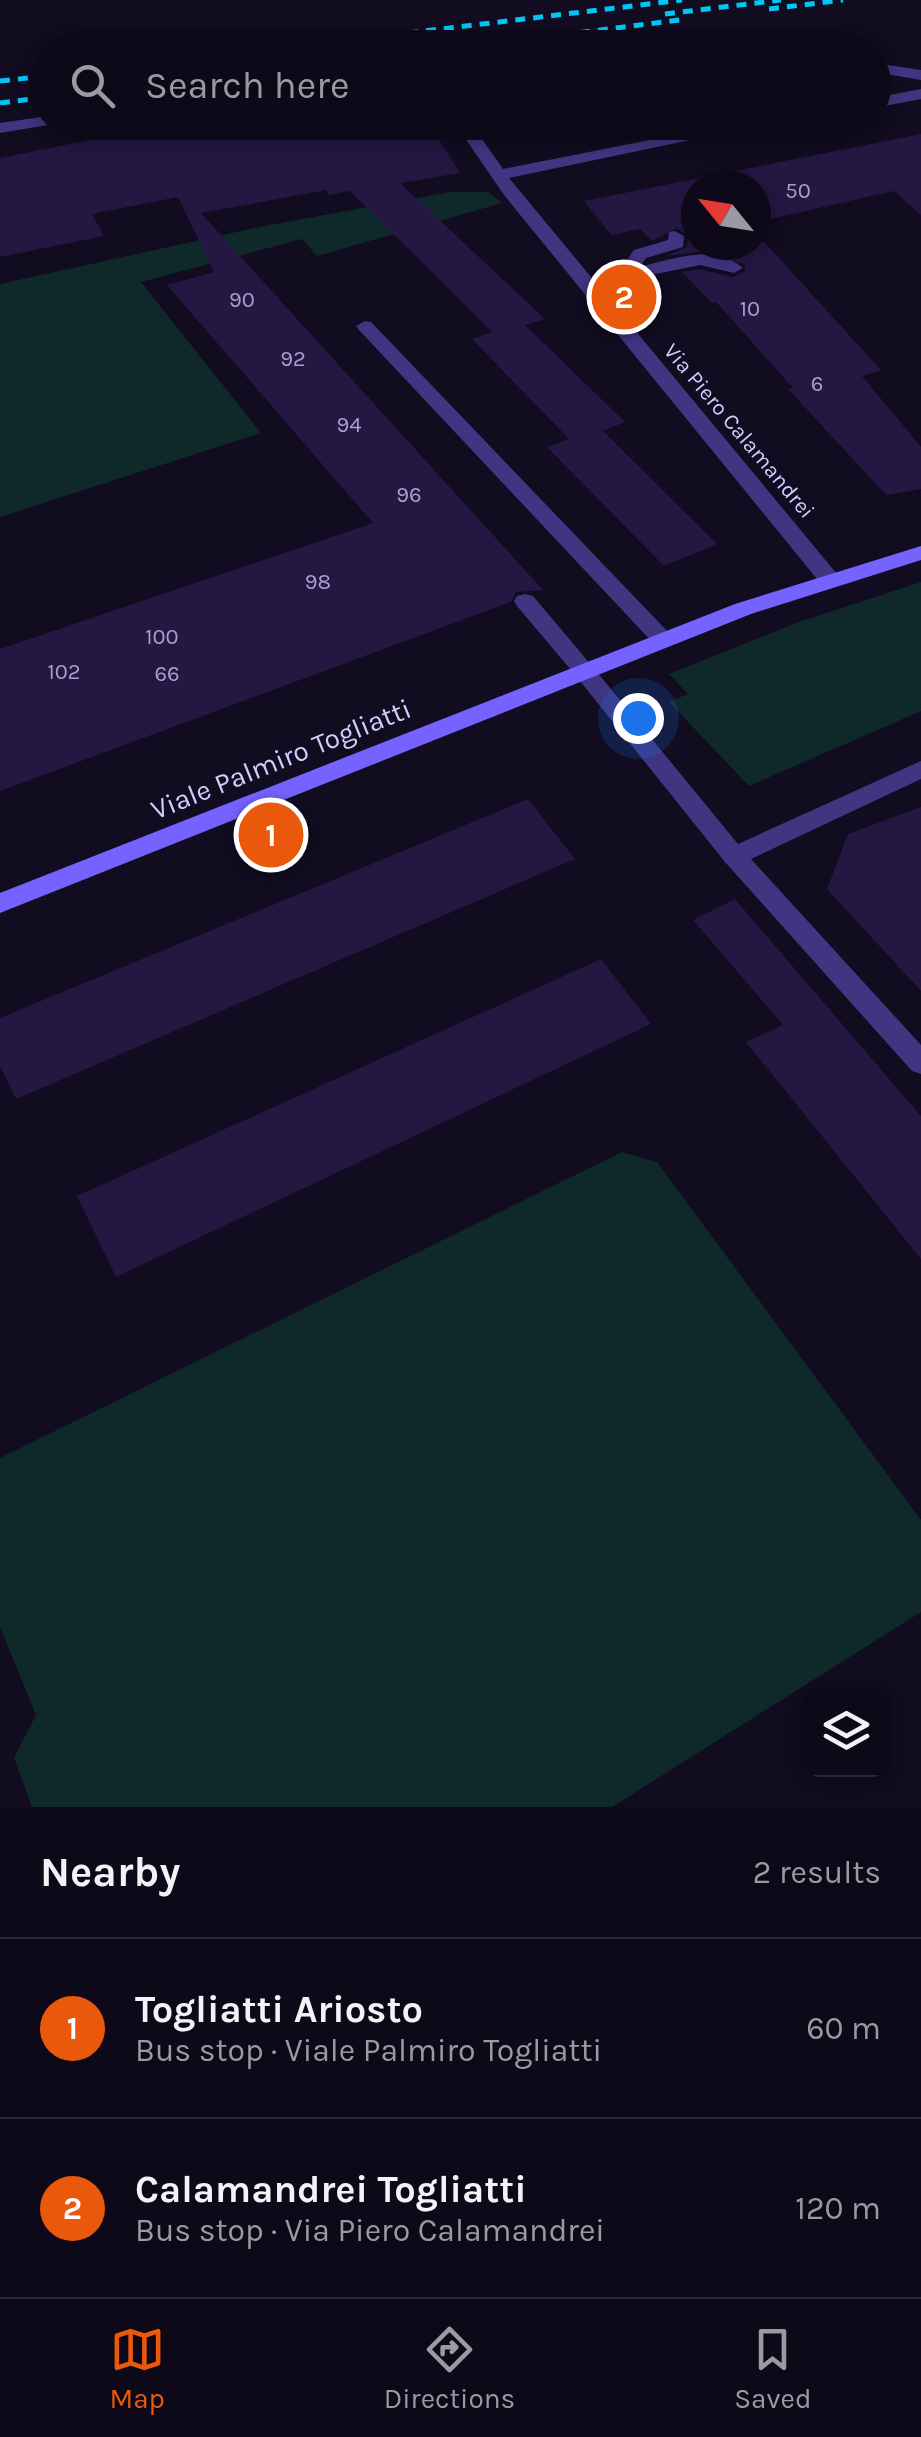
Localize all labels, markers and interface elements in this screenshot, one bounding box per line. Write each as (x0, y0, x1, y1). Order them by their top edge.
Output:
search box (30, 30, 891, 140)
icon: search (65, 58, 120, 113)
text: Search here (145, 63, 349, 108)
north arrow (681, 170, 771, 260)
house number: 50 (785, 178, 811, 204)
pin: 2 (592, 260, 656, 334)
house number: 90 (229, 287, 255, 313)
house number: 10 (740, 296, 760, 322)
street label: Via Piero Calamandrei (658, 338, 820, 524)
house number: 92 (280, 346, 306, 372)
house number: 6 (811, 371, 823, 397)
house number: 94 (336, 412, 362, 438)
house number: 96 (396, 482, 422, 508)
house number: 98 (305, 569, 331, 595)
house number: 100 (145, 624, 179, 650)
house number: 102 (47, 659, 81, 685)
house number: 66 (154, 661, 180, 687)
street label: Viale Palmiro Togliatti (146, 692, 416, 826)
your location (613, 693, 664, 744)
pin: 1 (238, 798, 304, 872)
map controls (801, 1687, 891, 1777)
button: layers (801, 1687, 891, 1777)
text: Nearby (40, 1847, 180, 1897)
text: 2 results (753, 1854, 881, 1891)
text: Togliatti Ariosto (135, 1987, 423, 2032)
text: 1 (67, 2010, 78, 2047)
text: 60 m (806, 2010, 881, 2047)
text: Bus stop · Viale Palmiro Togliatti (135, 2032, 602, 2069)
text: Calamandrei Togliatti (135, 2167, 527, 2212)
text: 2 (63, 2190, 82, 2227)
text: 120 m (795, 2190, 881, 2227)
text: Bus stop · Via Piero Calamandrei (135, 2212, 605, 2249)
tab: Map (109, 2322, 165, 2415)
tab: Directions (384, 2322, 515, 2415)
tab: Saved (734, 2322, 812, 2415)

